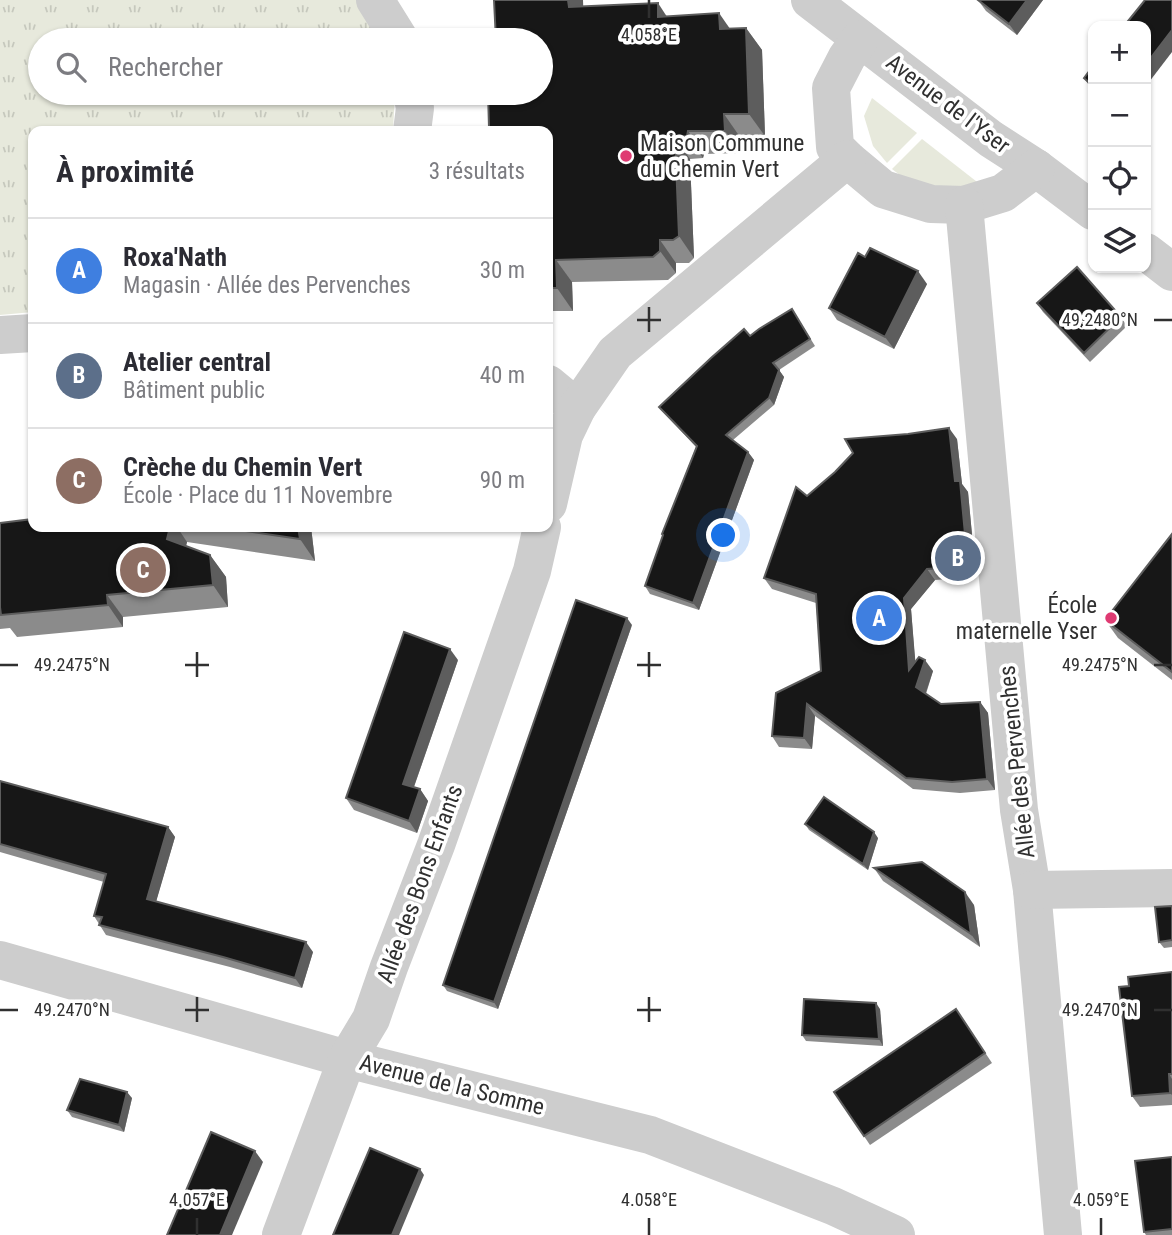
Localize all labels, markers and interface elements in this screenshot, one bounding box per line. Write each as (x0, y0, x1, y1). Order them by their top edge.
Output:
map controls (1088, 21, 1151, 273)
button: + (1088, 21, 1151, 84)
text: 4.058°E (621, 24, 677, 45)
search box (28, 28, 553, 105)
icon: search (52, 48, 90, 86)
street label: Avenue de l'Yser (881, 49, 1015, 159)
text: Rechercher (108, 52, 223, 82)
button: − (1088, 84, 1151, 147)
place label: Maison Commune du Chemin Vert (640, 130, 804, 183)
button: locate (1088, 147, 1151, 210)
marker: Maison Commune du Chemin Vert (618, 148, 634, 164)
text: À proximité (56, 154, 194, 189)
text: 3 résultats (429, 158, 525, 185)
button: layers (1088, 210, 1151, 273)
text: Roxa'Nath (123, 242, 227, 272)
text: A (72, 257, 86, 284)
text: 30 m (480, 257, 525, 284)
text: Magasin · Allée des Pervenches (123, 272, 411, 299)
text: 49.2480°N (1062, 309, 1138, 330)
text: Atelier central (123, 347, 271, 377)
text: B (73, 362, 85, 389)
text: 40 m (480, 362, 525, 389)
text: Bâtiment public (123, 377, 265, 404)
text: Crèche du Chemin Vert (123, 452, 362, 482)
text: C (72, 467, 86, 494)
text: 90 m (480, 467, 525, 494)
text: École · Place du 11 Novembre (123, 482, 392, 509)
your location (706, 518, 740, 552)
pin: B (935, 532, 981, 584)
pin: C (120, 544, 166, 596)
place label: École maternelle Yser (956, 591, 1097, 645)
pin: A (856, 592, 902, 644)
marker: École maternelle Yser (1103, 610, 1119, 626)
text: 49.2475°N (34, 654, 110, 675)
text: 49.2475°N (1062, 654, 1138, 675)
street label: Allée des Pervenches (993, 664, 1041, 860)
street label: Allée des Bons Enfants (372, 781, 468, 987)
text: 49.2470°N (34, 999, 110, 1020)
text: 49.2470°N (1062, 999, 1138, 1020)
street label: Avenue de la Somme (357, 1049, 547, 1121)
text: 4.057°E (169, 1189, 225, 1210)
text: 4.058°E (621, 1189, 677, 1210)
text: 4.059°E (1073, 1189, 1129, 1210)

